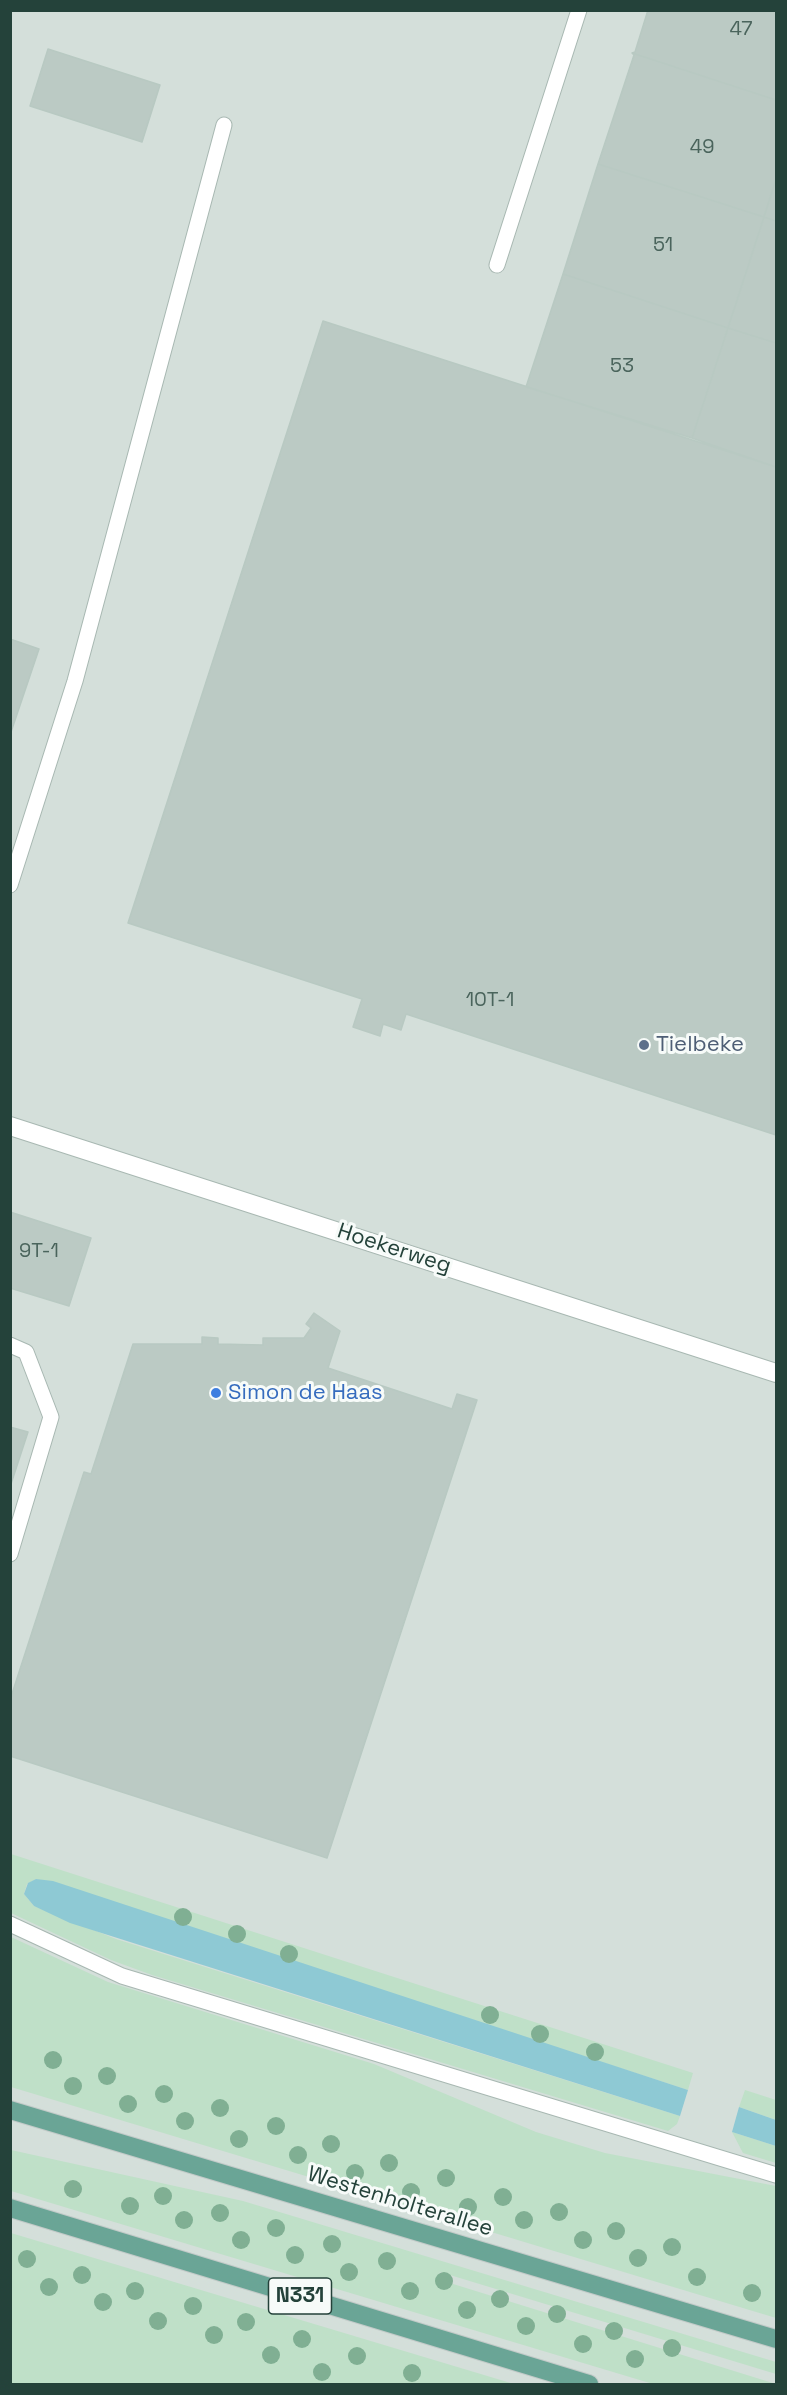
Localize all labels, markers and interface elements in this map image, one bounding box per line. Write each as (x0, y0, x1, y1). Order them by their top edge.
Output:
house number: 47 (729, 18, 753, 42)
house number: 49 (690, 136, 714, 160)
house number: 51 (653, 234, 673, 258)
house number: 53 (610, 355, 634, 379)
house number: 10T-1 (466, 989, 514, 1013)
place label: Tielbeke (656, 1032, 744, 1058)
marker: Tielbeke (637, 1038, 651, 1052)
street label: Hoekerweg (334, 1218, 454, 1280)
house number: 9T-1 (19, 1240, 59, 1264)
place label: Simon de Haas (228, 1380, 383, 1406)
marker: Simon de Haas (209, 1386, 223, 1400)
street label: Westenholterallee (304, 2161, 496, 2243)
road number: N331 (268, 2278, 332, 2314)

